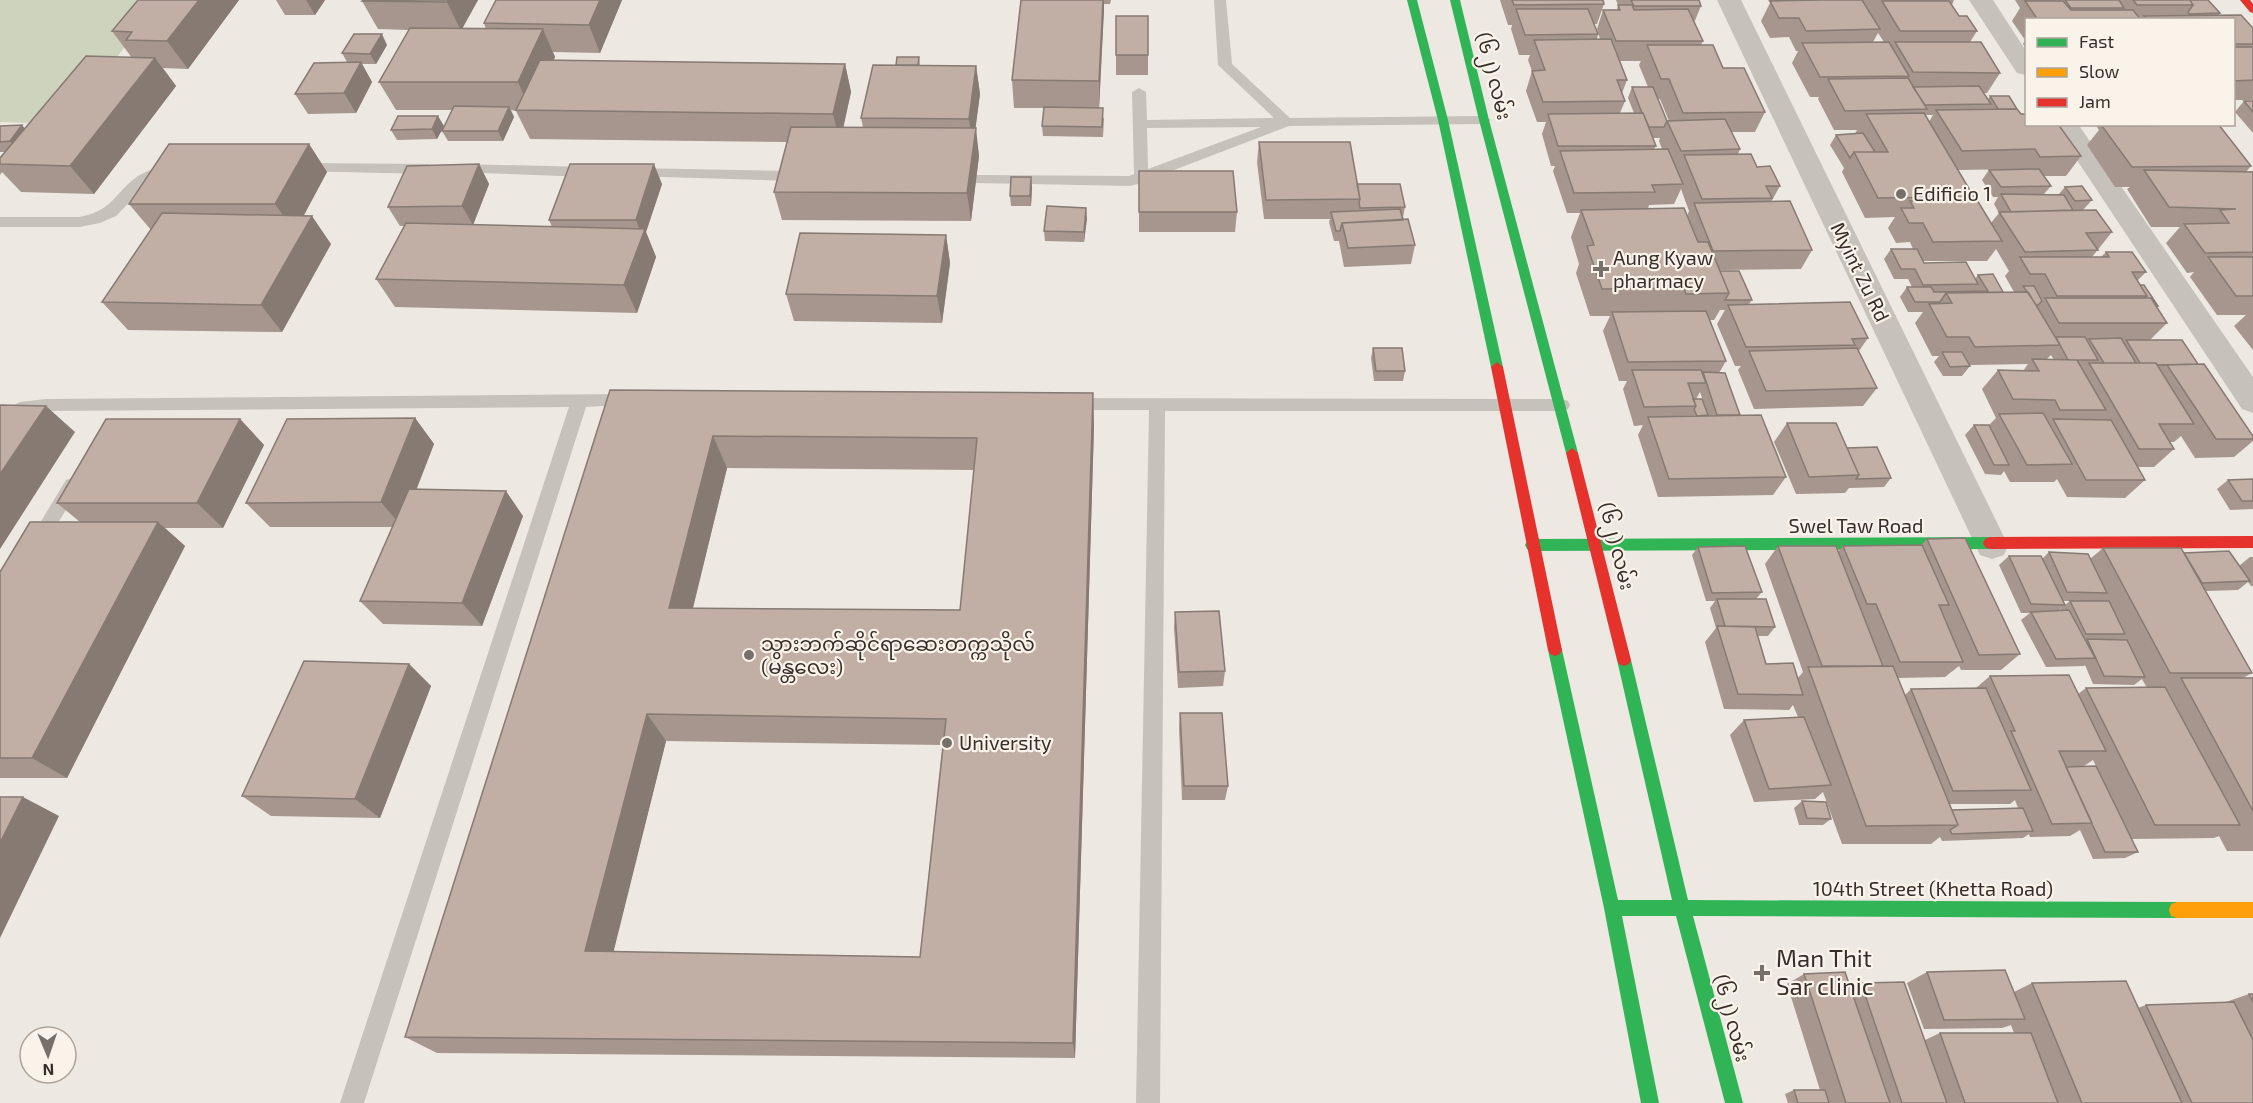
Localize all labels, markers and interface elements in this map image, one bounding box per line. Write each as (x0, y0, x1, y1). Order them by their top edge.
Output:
legend (2025, 18, 2235, 126)
street label: (၆၂) လမ်း (1468, 29, 1518, 123)
text: Fast (2079, 30, 2114, 52)
text: Slow (2079, 60, 2120, 82)
text: Jam (2079, 90, 2111, 112)
place label: Edificio 1 (1913, 181, 1991, 205)
marker: Edificio 1 (1894, 187, 1908, 201)
street label: Myint Zu Rd (1826, 218, 1895, 325)
place label: Aung Kyaw pharmacy (1613, 245, 1713, 292)
marker: Aung Kyaw pharmacy (1594, 262, 1608, 276)
street label: (၆၂) လမ်း (1591, 499, 1641, 593)
street label: Swel Taw Road (1788, 513, 1924, 537)
place label: သွားဘက်ဆိုင်ရာဆေးတက္ကသိုလ် (မန္တလေး) (761, 630, 1035, 683)
marker: သွားဘက်ဆိုင်ရာဆေးတက္ကသိုလ် (မန္တလေး) (742, 648, 756, 662)
place label: University (959, 730, 1052, 754)
marker: University (940, 736, 954, 750)
street label: 104th Street (Khetta Road) (1813, 876, 2053, 900)
place label: Man Thit Sar clinic (1776, 943, 1874, 1000)
marker: Man Thit Sar clinic (1753, 964, 1771, 982)
street label: (၆၂) လမ်း (1705, 971, 1757, 1065)
north arrow (18, 1025, 78, 1085)
text: N (42, 1061, 55, 1080)

